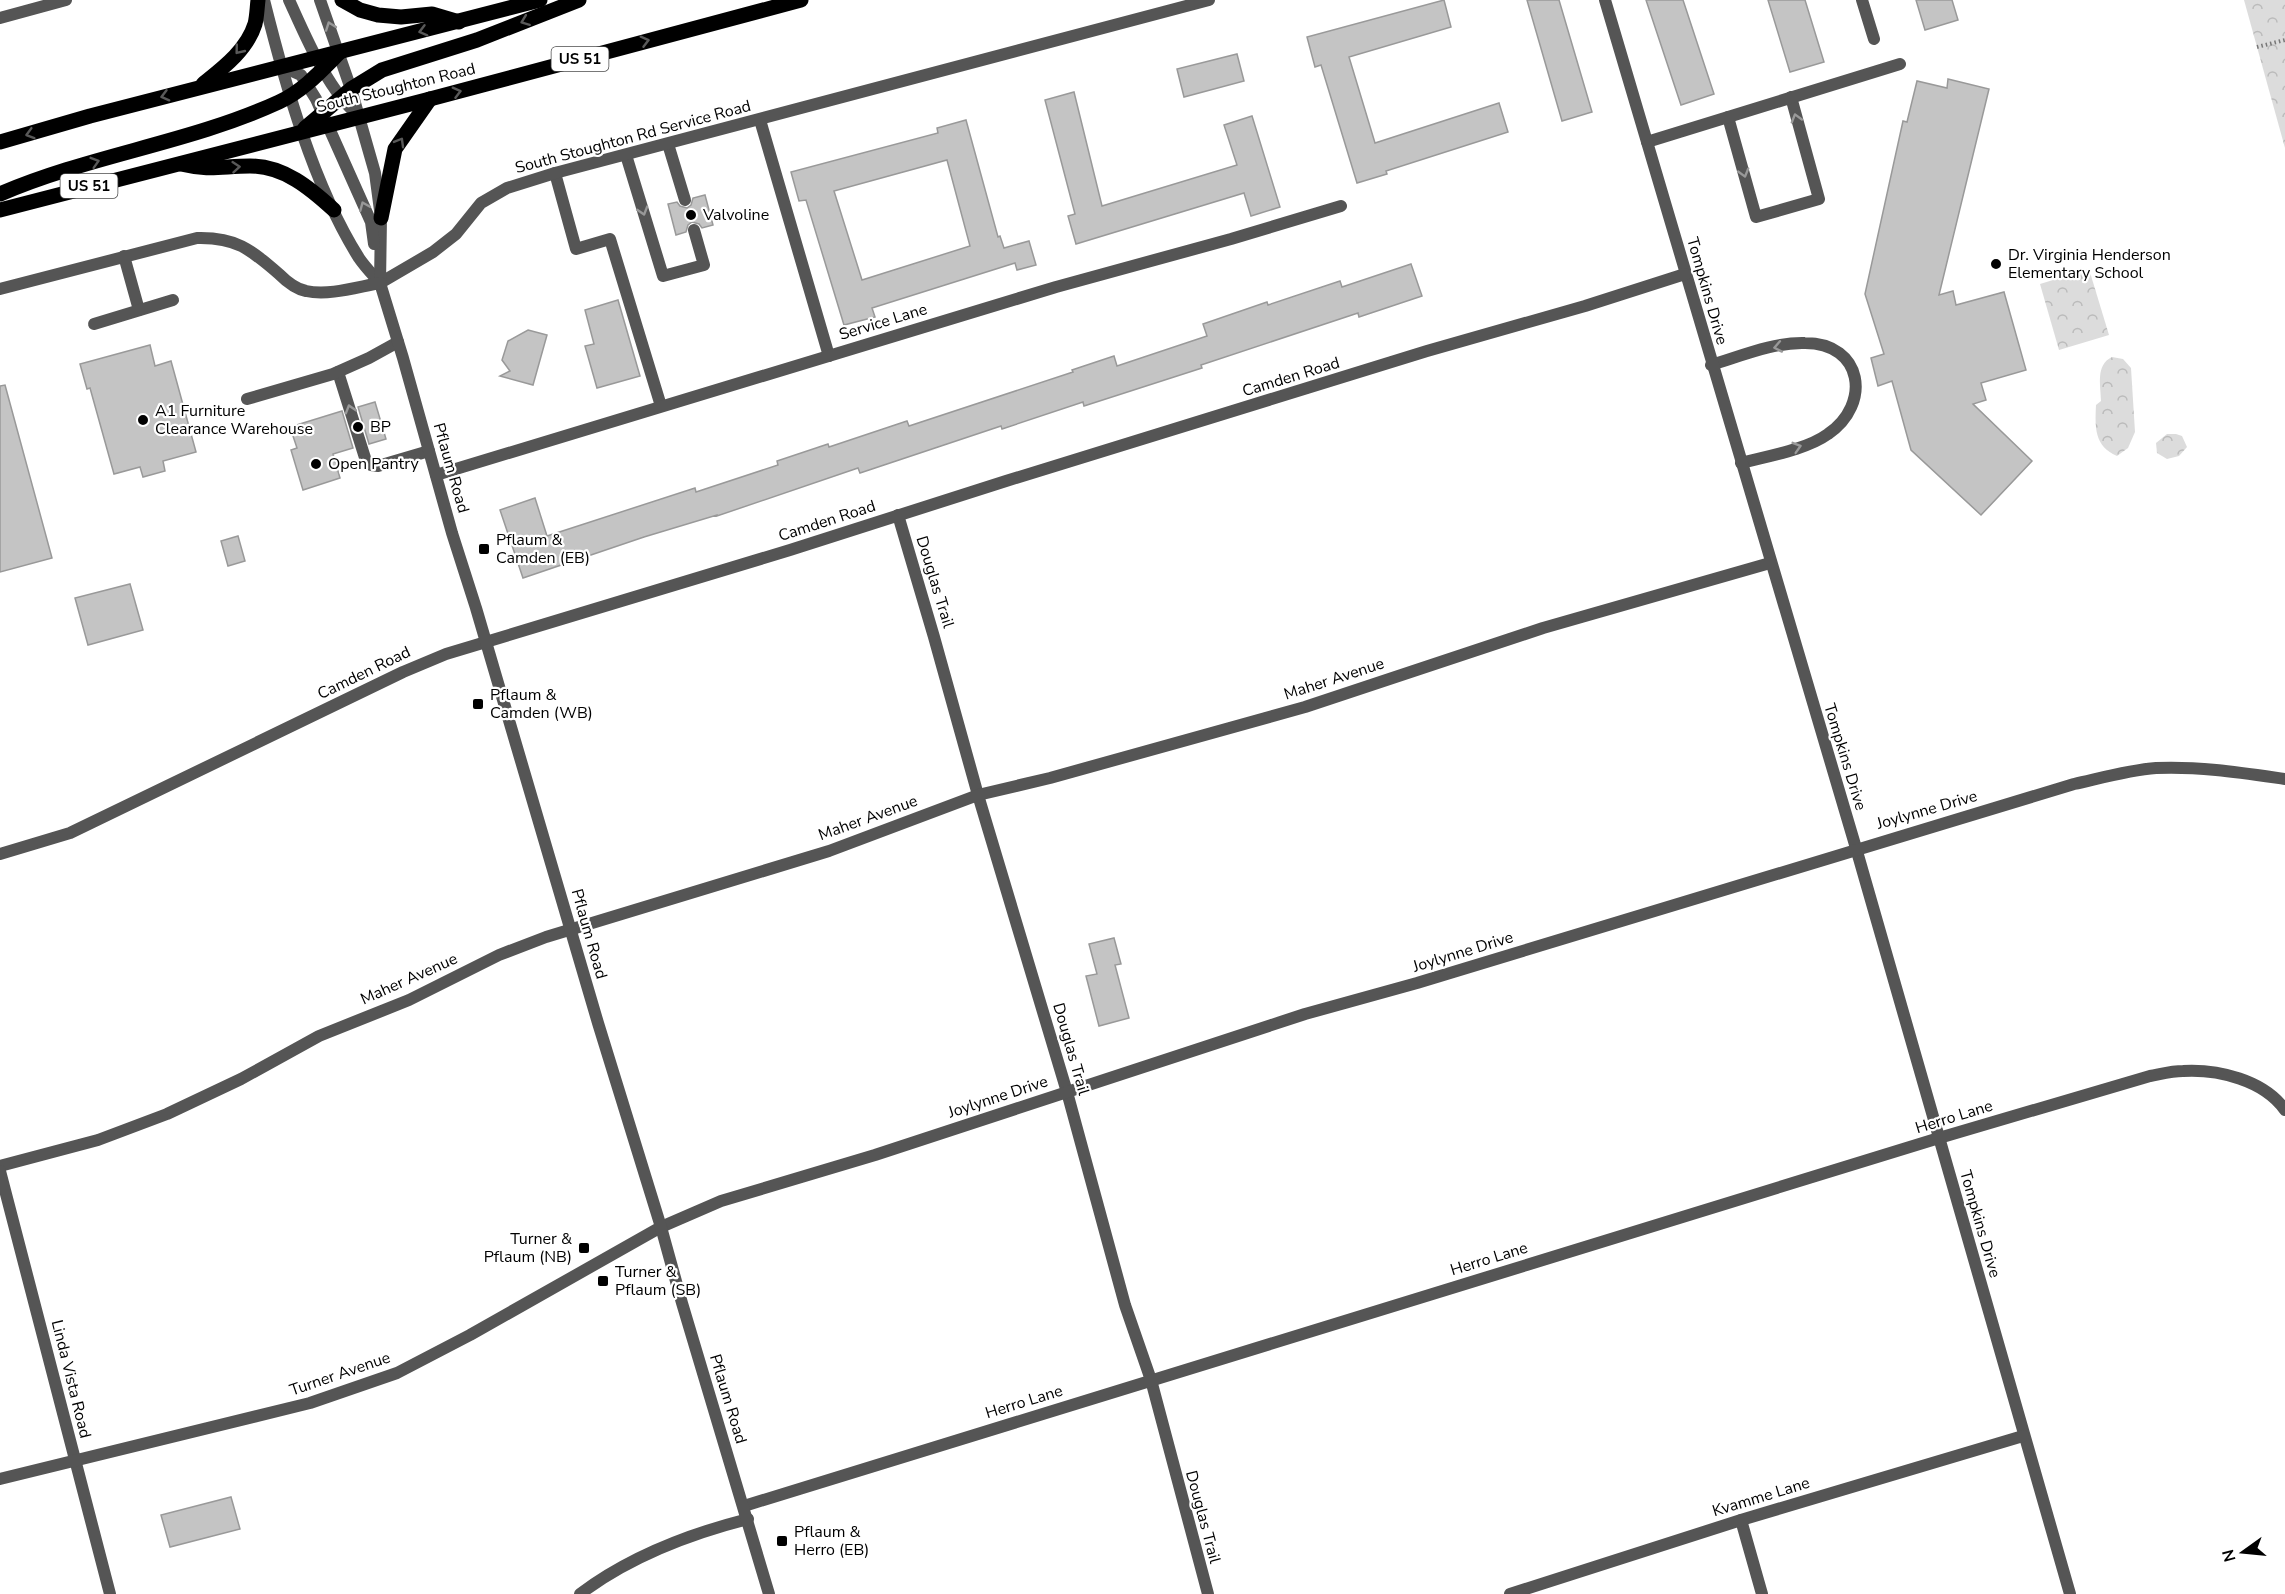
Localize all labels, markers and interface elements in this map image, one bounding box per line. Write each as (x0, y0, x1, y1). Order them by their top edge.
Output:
one-way arrow (520, 14, 531, 26)
one-way arrow (324, 22, 337, 32)
one-way arrow (418, 24, 428, 37)
one-way arrow (640, 36, 650, 49)
one-way arrow (235, 44, 246, 55)
road number: US 51 (552, 47, 608, 71)
street label: South Stoughton Road (314, 58, 478, 118)
one-way arrow (451, 87, 462, 99)
one-way arrow (160, 89, 170, 102)
street label: South Stoughton Rd Service Road (513, 95, 753, 179)
one-way arrow (1791, 113, 1804, 123)
one-way arrow (25, 127, 36, 139)
one-way arrow (393, 138, 405, 148)
one-way arrow (89, 157, 100, 169)
one-way arrow (232, 161, 241, 174)
one-way arrow (1736, 168, 1749, 178)
road number: US 51 (60, 174, 118, 198)
one-way arrow (359, 201, 371, 212)
place label: Valvoline (702, 204, 769, 226)
one-way arrow (636, 205, 648, 216)
marker: Valvoline (684, 208, 698, 222)
street label: Tompkins Drive (1681, 235, 1733, 347)
place label: Dr. Virginia Henderson Elementary School (2008, 244, 2171, 284)
marker: Dr. Virginia Henderson Elementary School (1989, 257, 2003, 271)
street label: Service Lane (836, 298, 930, 346)
one-way arrow (1773, 340, 1783, 353)
street label: Camden Road (1240, 352, 1342, 402)
place label: A1 Furniture Clearance Warehouse (155, 400, 313, 440)
one-way arrow (344, 404, 357, 415)
marker: A1 Furniture Clearance Warehouse (136, 413, 150, 427)
place label: BP (370, 416, 391, 438)
marker: BP (351, 420, 365, 434)
street label: Pflaum Road (428, 420, 474, 516)
one-way arrow (1791, 442, 1802, 454)
place label: Open Pantry (328, 453, 419, 475)
marker: Open Pantry (309, 457, 323, 471)
street label: Camden Road (776, 495, 878, 547)
place label: Pflaum & Camden (EB) (496, 529, 590, 569)
street label: Douglas Trail (911, 533, 960, 631)
marker: Pflaum & Camden (EB) (477, 542, 491, 556)
street label: Camden Road (314, 641, 414, 705)
street label: Maher Avenue (1281, 652, 1387, 706)
place label: Pflaum & Camden (WB) (490, 684, 593, 724)
marker: Pflaum & Camden (WB) (471, 697, 485, 711)
street label: Tompkins Drive (1818, 701, 1872, 813)
street label: Joylynne Drive (1873, 785, 1980, 835)
street label: Maher Avenue (815, 790, 921, 846)
street label: Pflaum Road (566, 886, 612, 982)
street label: Joylynne Drive (1409, 926, 1516, 978)
street label: Maher Avenue (357, 948, 461, 1010)
street label: Douglas Trail (1047, 1000, 1095, 1098)
street label: Joylynne Drive (944, 1071, 1051, 1124)
street label: Herro Lane (1913, 1095, 1995, 1139)
street label: Tompkins Drive (1954, 1168, 2006, 1280)
place label: Turner & Pflaum (NB) (484, 1228, 572, 1268)
street label: Herro Lane (1448, 1237, 1530, 1281)
marker: Turner & Pflaum (NB) (577, 1241, 591, 1255)
place label: Turner & Pflaum (SB) (615, 1261, 701, 1301)
marker: Turner & Pflaum (SB) (596, 1274, 610, 1288)
street label: Linda Vista Road (46, 1318, 96, 1440)
street label: Turner Avenue (287, 1346, 393, 1402)
street label: Pflaum Road (704, 1351, 752, 1447)
street label: Herro Lane (983, 1380, 1065, 1424)
street label: Douglas Trail (1180, 1468, 1226, 1566)
street label: Kvamme Lane (1710, 1472, 1812, 1522)
place label: Pflaum & Herro (EB) (794, 1521, 869, 1561)
north arrow (2213, 1522, 2273, 1582)
marker: Pflaum & Herro (EB) (775, 1534, 789, 1548)
text: N (2217, 1547, 2242, 1564)

